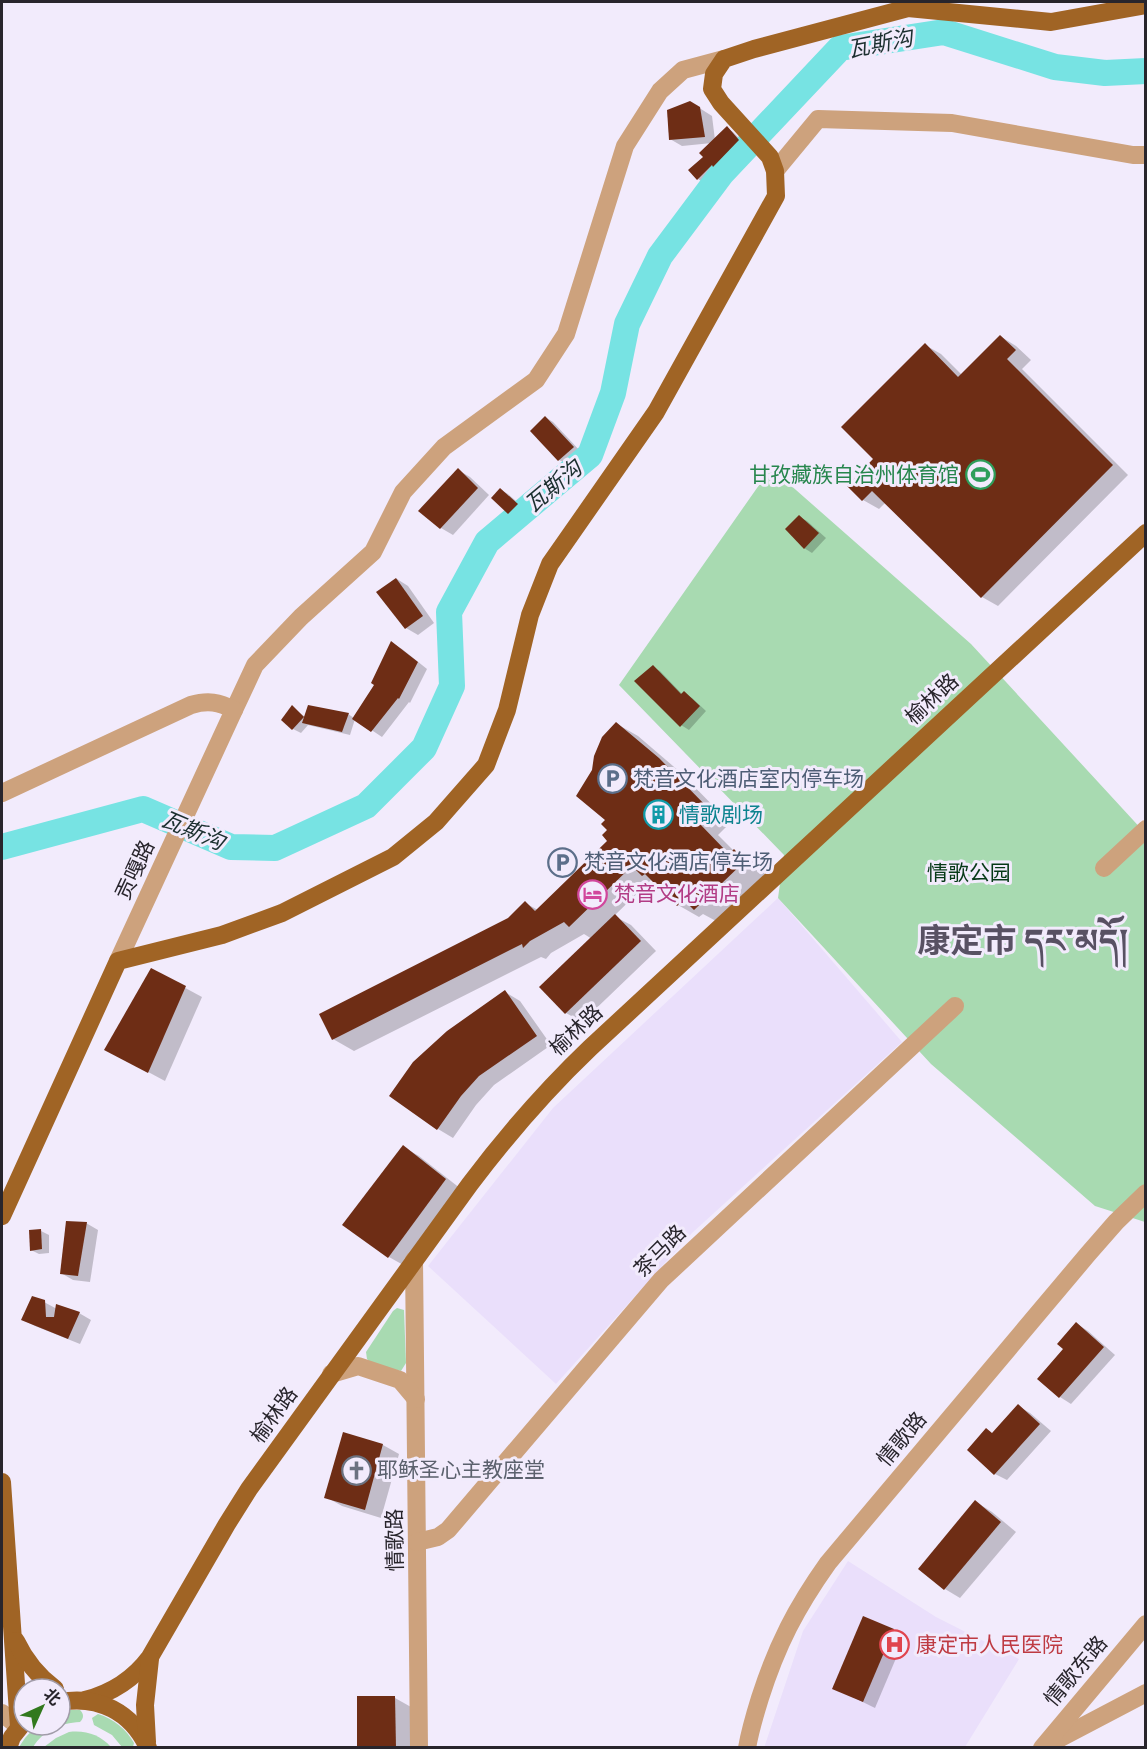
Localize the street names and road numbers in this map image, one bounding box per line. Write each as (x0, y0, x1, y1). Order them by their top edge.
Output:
street label: 榆林路 (899, 667, 965, 731)
street label: 贡嘎路 (108, 835, 161, 904)
street label: 榆林路 (543, 998, 609, 1062)
street label: 茶马路 (627, 1218, 692, 1283)
street label: 榆林路 (243, 1381, 304, 1449)
street label: 情歌路 (870, 1405, 933, 1472)
street label: 情歌路 (379, 1508, 410, 1572)
street label: 情歌东路 (1038, 1629, 1114, 1712)

